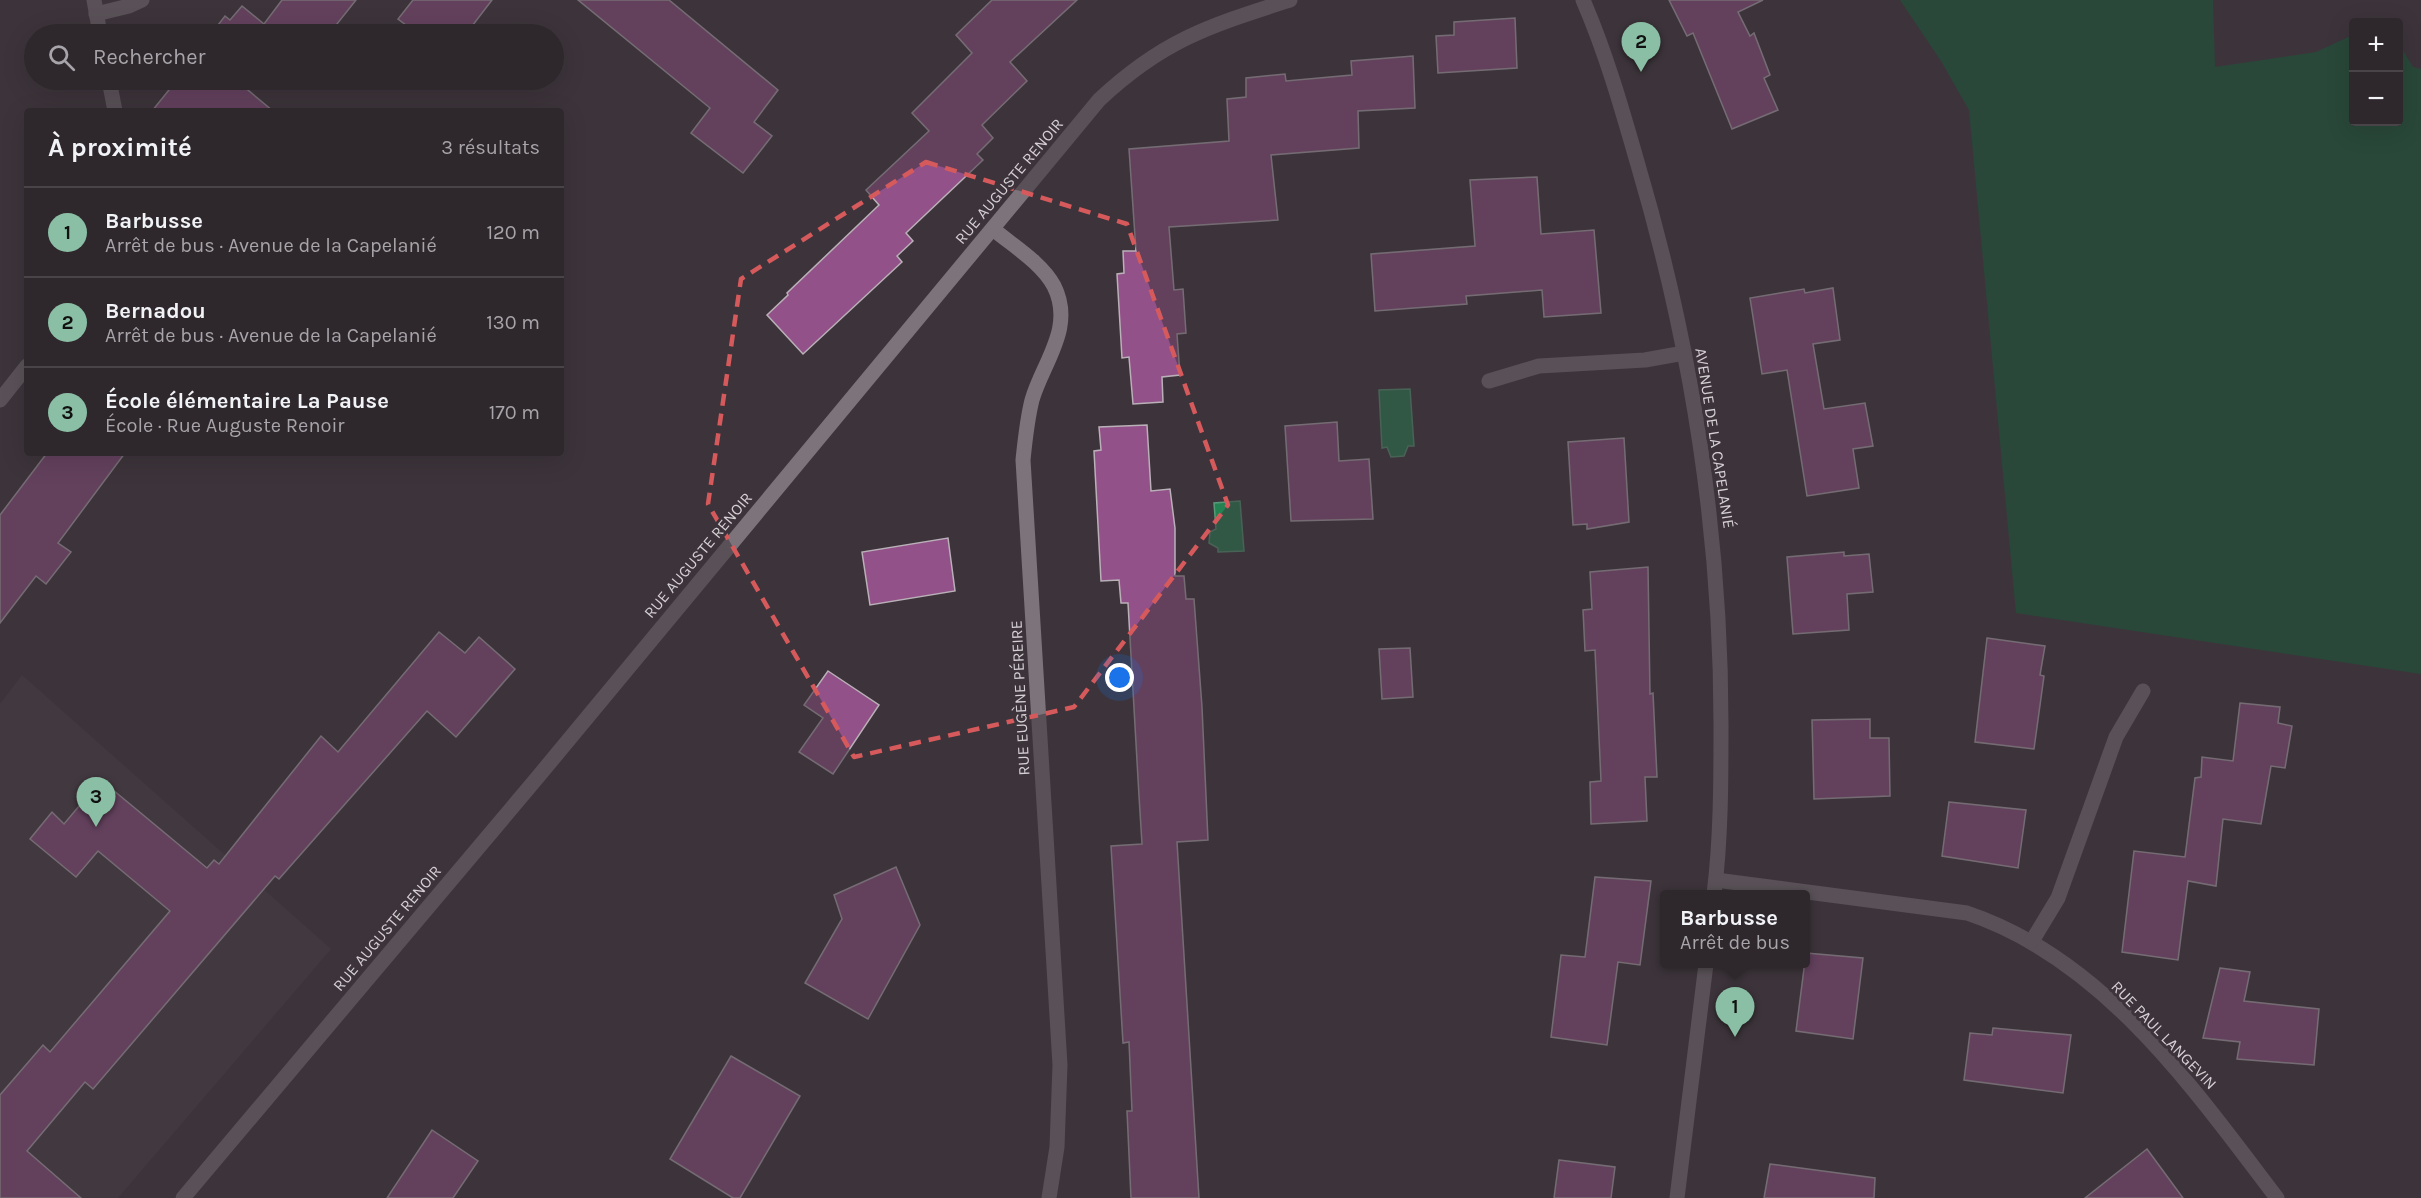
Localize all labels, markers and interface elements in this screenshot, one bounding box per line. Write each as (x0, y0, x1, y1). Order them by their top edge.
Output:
map controls (2349, 18, 2403, 126)
button: + (2349, 18, 2403, 72)
pin: 2 (1622, 22, 1660, 72)
search box (24, 24, 564, 90)
icon: search (45, 41, 78, 74)
text: Rechercher (93, 44, 206, 70)
button: − (2349, 72, 2403, 126)
street label: RUE AUGUSTE RENOIR (951, 114, 1067, 248)
text: À proximité (48, 132, 192, 163)
text: 3 résultats (441, 136, 540, 159)
text: Barbusse (105, 208, 203, 234)
text: 1 (64, 221, 71, 244)
text: 120 m (486, 221, 540, 244)
text: Arrêt de bus · Avenue de la Capelanié (105, 234, 437, 257)
text: Bernadou (105, 298, 206, 324)
text: 2 (61, 311, 74, 334)
text: 130 m (486, 311, 540, 334)
text: Arrêt de bus · Avenue de la Capelanié (105, 324, 437, 347)
street label: AVENUE DE LA CAPELANIÉ (1691, 346, 1739, 530)
text: École élémentaire La Pause (105, 388, 389, 414)
text: 3 (61, 401, 74, 424)
text: 170 m (489, 401, 540, 424)
text: École · Rue Auguste Renoir (105, 414, 345, 437)
street label: RUE AUGUSTE RENOIR (640, 488, 756, 622)
street label: RUE EUGÈNE PÉREIRE (1006, 620, 1034, 776)
your location (1105, 663, 1134, 692)
pin: 3 (76, 778, 116, 827)
street label: RUE AUGUSTE RENOIR (329, 861, 445, 995)
popup (1660, 890, 1810, 968)
text: Barbusse (1680, 905, 1778, 931)
text: Arrêt de bus (1680, 931, 1790, 954)
street label: RUE PAUL LANGEVIN (2107, 977, 2221, 1093)
pin: 1 (1716, 988, 1754, 1037)

